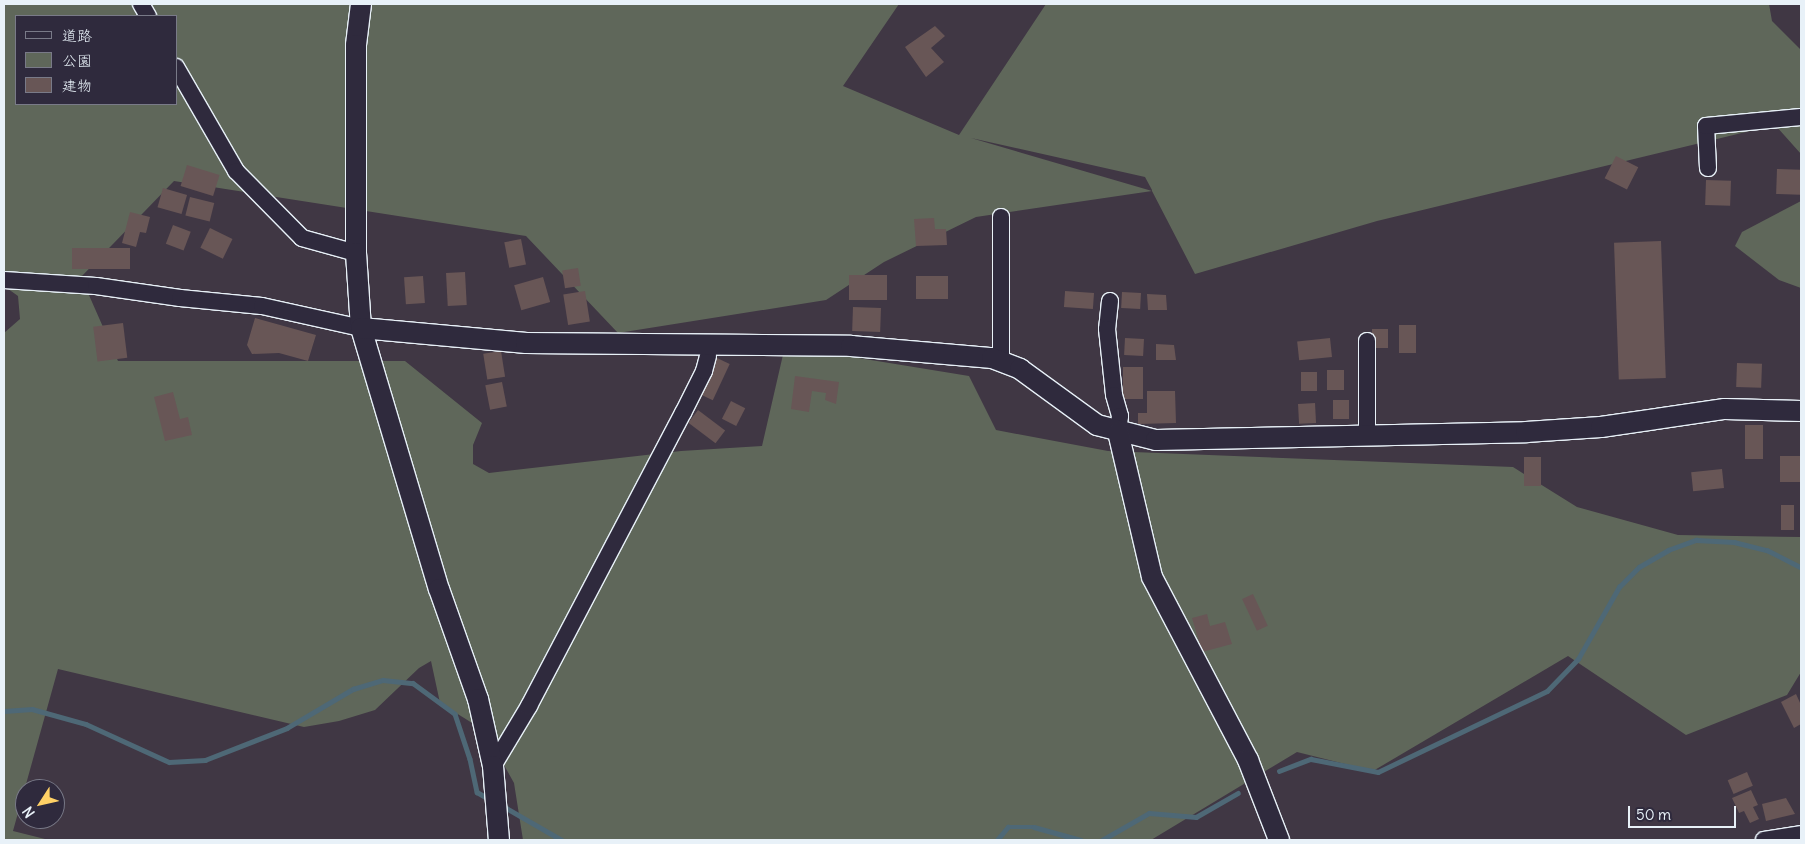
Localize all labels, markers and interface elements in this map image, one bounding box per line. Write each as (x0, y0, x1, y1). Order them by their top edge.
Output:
legend (15, 15, 178, 105)
text: 道路 (62, 26, 92, 45)
text: 公園 (62, 51, 92, 70)
text: 建物 (62, 76, 92, 95)
north arrow (15, 779, 65, 829)
scale bar (1630, 796, 1738, 828)
text: N (18, 803, 39, 821)
text: 50 m (1636, 805, 1671, 824)

